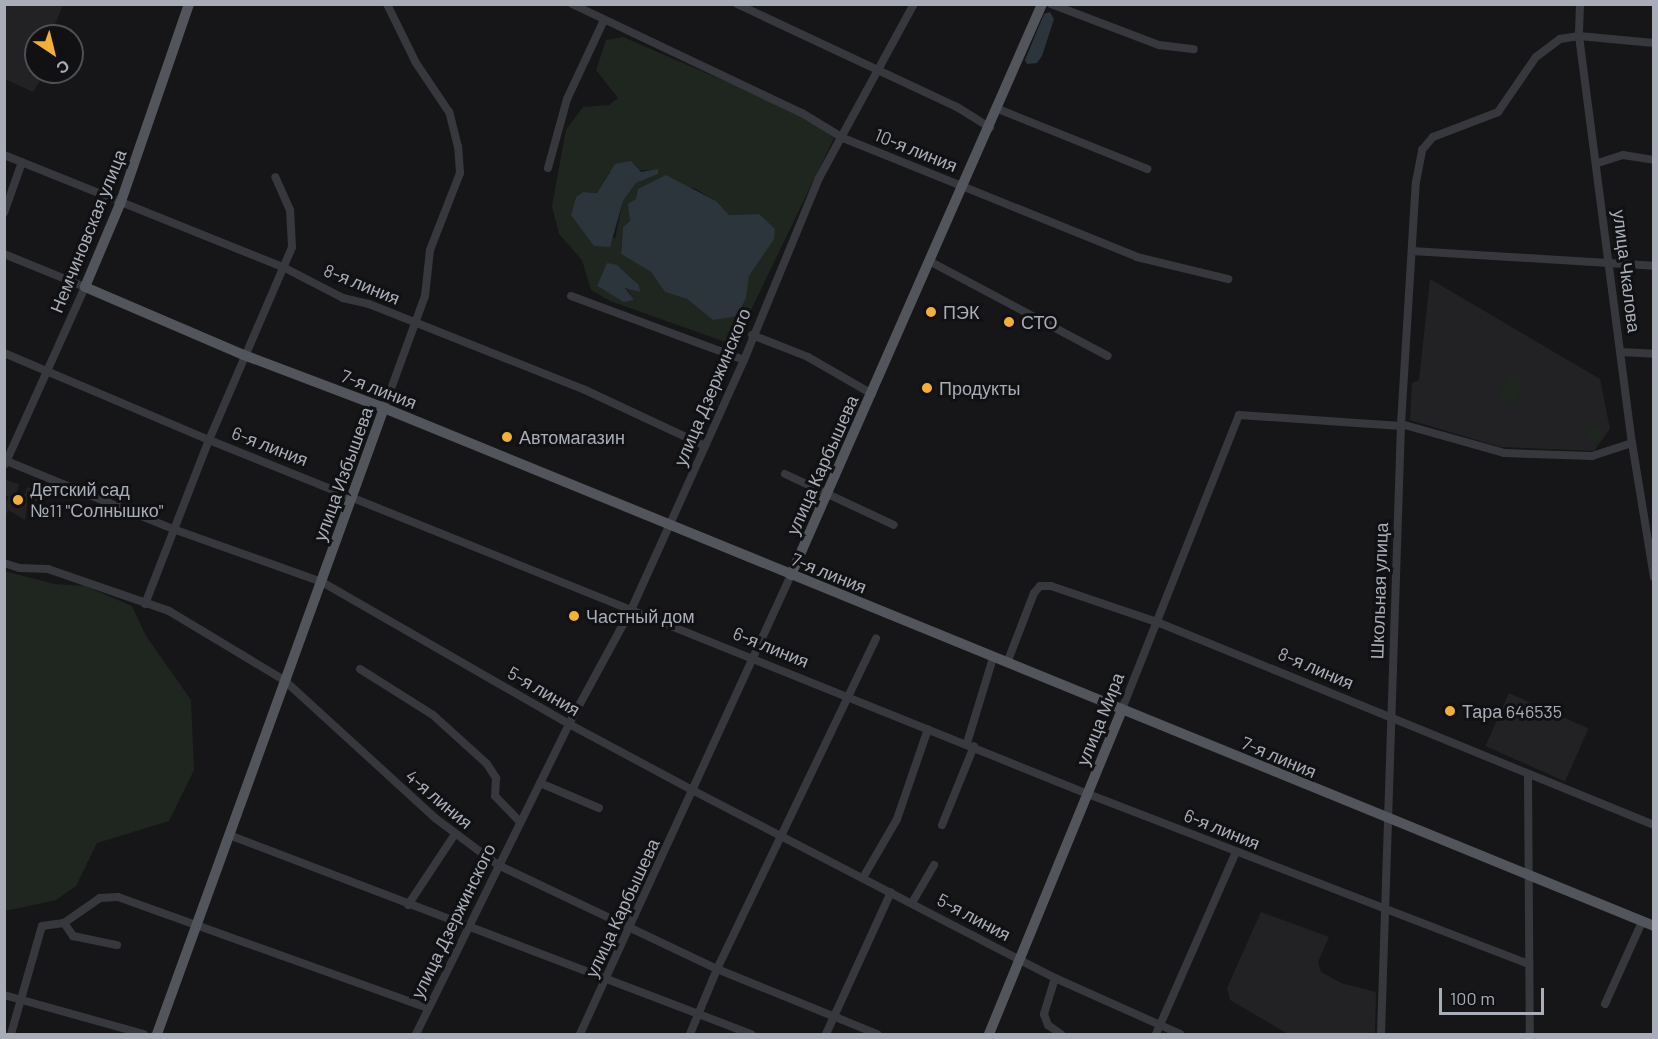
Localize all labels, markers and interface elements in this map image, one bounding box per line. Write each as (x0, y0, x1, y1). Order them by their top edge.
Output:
north arrow (24, 24, 84, 84)
text: С (53, 56, 74, 79)
street label: 10-я линия (872, 124, 960, 176)
street label: Немчиновская улица (45, 146, 131, 316)
street label: улица Чкалова (1609, 208, 1645, 334)
street label: 8-я линия (321, 259, 403, 309)
place label: ПЭК (943, 301, 979, 323)
street label: улица Дзержинского (669, 305, 755, 469)
marker: ПЭК (924, 305, 938, 319)
place label: СТО (1021, 311, 1058, 333)
marker: СТО (1002, 315, 1016, 329)
street label: 7-я линия (338, 365, 420, 413)
place label: Продукты (939, 377, 1020, 399)
marker: Продукты (920, 381, 934, 395)
street label: улица Карбышева (781, 392, 863, 538)
street label: улица Избышева (309, 404, 377, 544)
street label: 6-я линия (229, 422, 311, 470)
place label: Автомагазин (519, 426, 625, 448)
marker: Автомагазин (500, 430, 514, 444)
place label: Детский сад №11 "Солнышко" (30, 479, 164, 522)
marker: Детский сад №11 "Солнышко" (11, 493, 25, 507)
street label: Школьная улица (1366, 522, 1392, 660)
street label: 7-я линия (788, 548, 870, 598)
place label: Частный дом (586, 605, 695, 627)
marker: Частный дом (567, 609, 581, 623)
street label: 6-я линия (730, 622, 812, 672)
street label: 8-я линия (1275, 642, 1357, 694)
street label: 5-я линия (504, 662, 584, 720)
street label: улица Мира (1072, 669, 1128, 769)
place label: Тара 646535 (1462, 700, 1562, 722)
marker: Тара 646535 (1443, 704, 1457, 718)
street label: 7-я линия (1238, 732, 1320, 782)
street label: 4-я линия (401, 765, 477, 833)
street label: 6-я линия (1181, 804, 1263, 854)
street label: улица Карбышева (580, 835, 664, 981)
street label: улица Дзержинского (406, 840, 500, 1002)
street label: 5-я линия (934, 889, 1014, 945)
scale bar (1442, 976, 1547, 1014)
text: 100 m (1450, 987, 1495, 1009)

